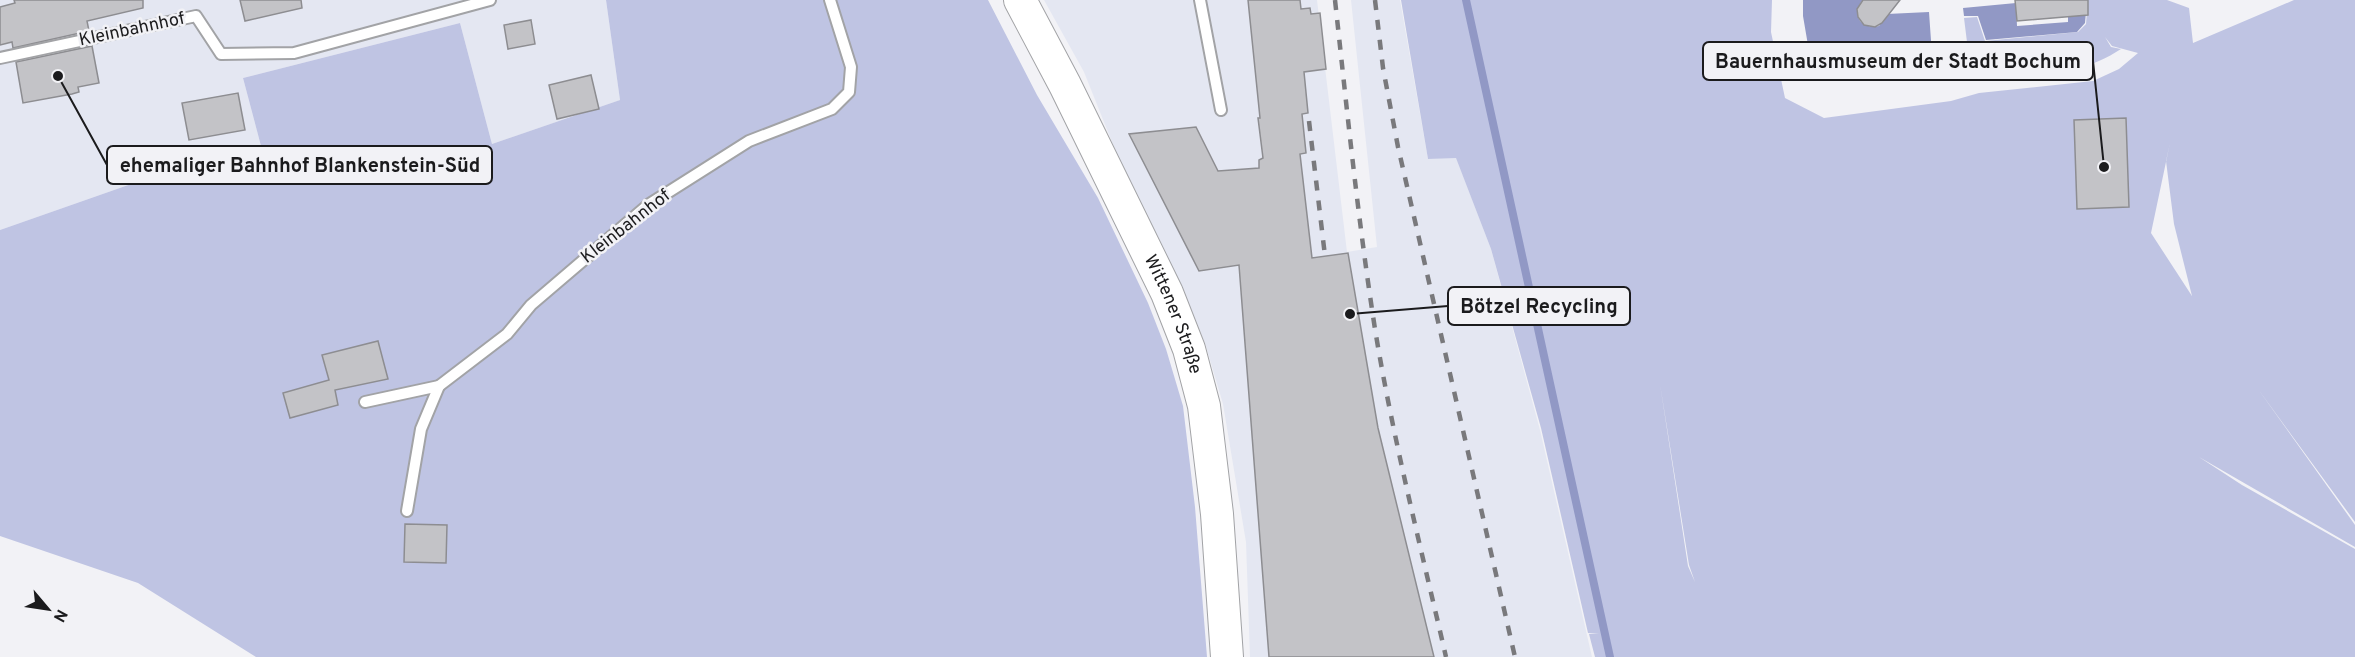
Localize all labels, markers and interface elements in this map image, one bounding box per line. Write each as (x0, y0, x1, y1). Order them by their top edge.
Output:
street label: Kleinbahnhof (77, 8, 187, 52)
callout: Bauernhausmuseum der Stadt Bochum (1703, 42, 2093, 80)
text: Bauernhausmuseum der Stadt Bochum (1715, 50, 2081, 76)
callout: ehemaliger Bahnhof Blankenstein-Süd (107, 146, 492, 184)
text: ehemaliger Bahnhof Blankenstein-Süd (120, 154, 480, 180)
street label: Kleinbahnhof (577, 185, 675, 269)
street label: Wittener Straße (1139, 251, 1207, 376)
callout: Bötzel Recycling (1448, 287, 1630, 325)
text: Bötzel Recycling (1460, 295, 1618, 321)
north arrow (18, 579, 78, 639)
text: N (48, 605, 71, 625)

